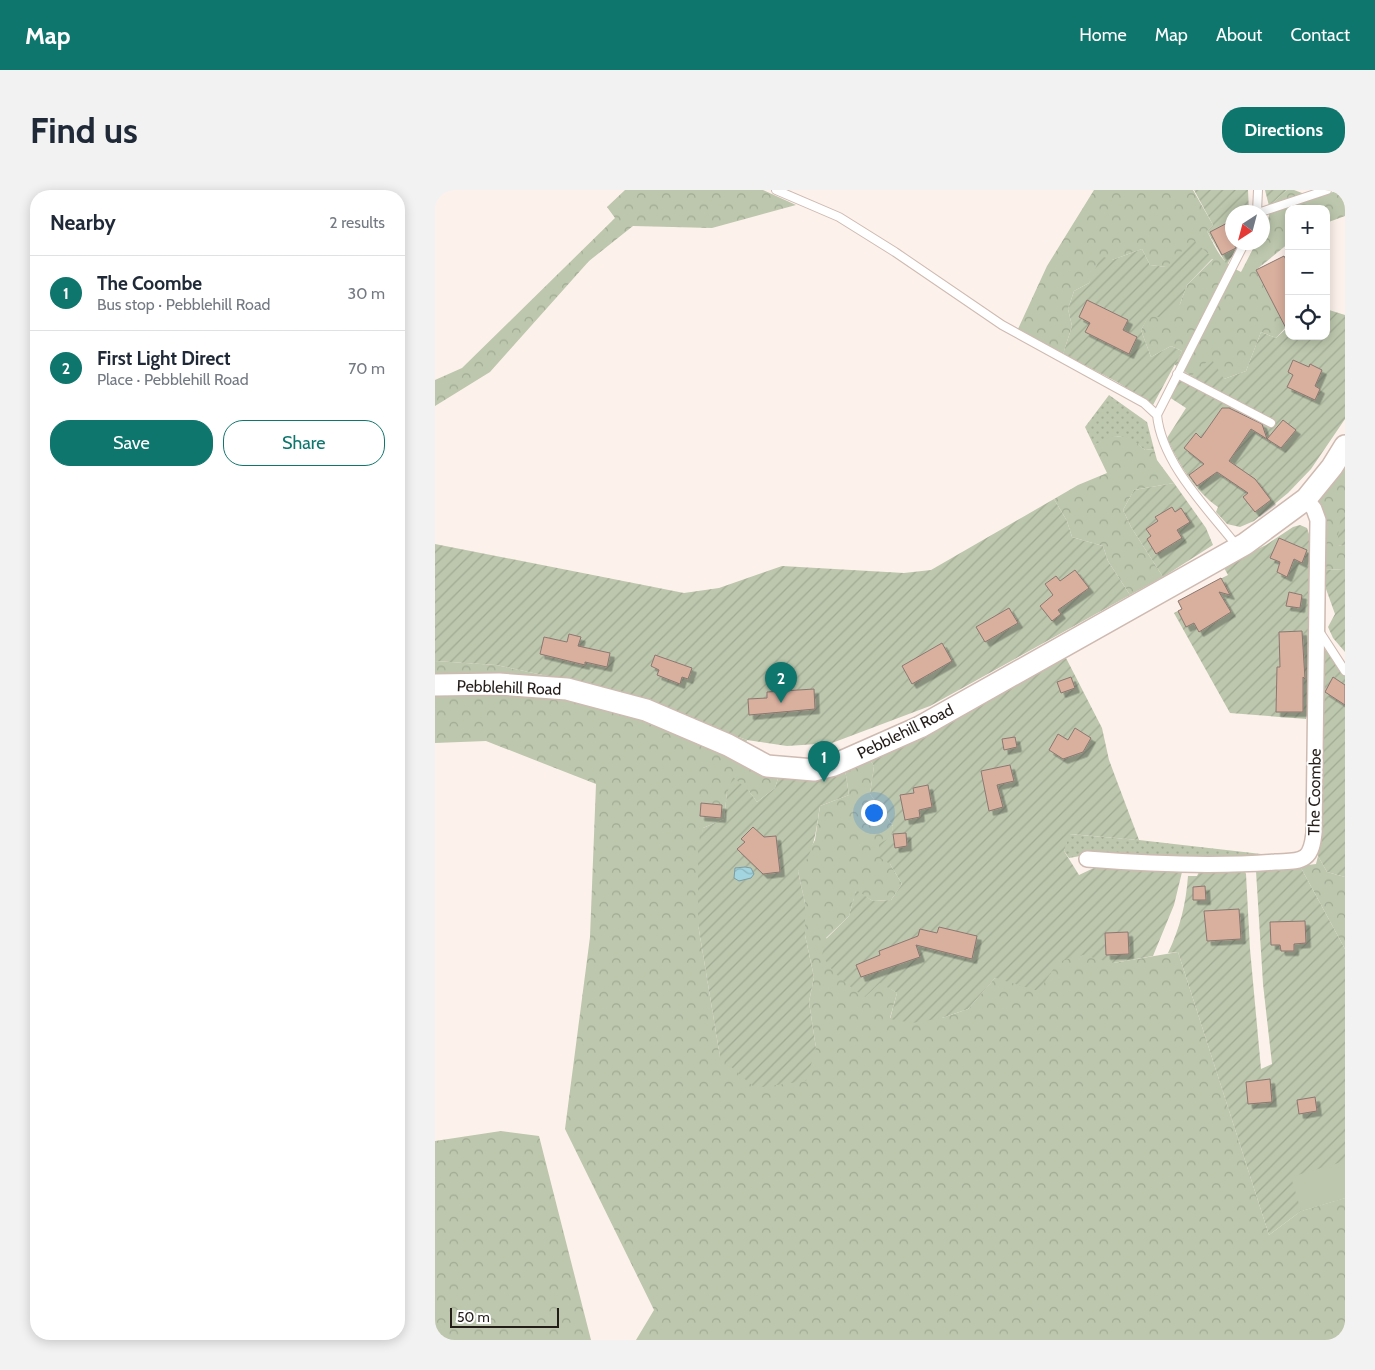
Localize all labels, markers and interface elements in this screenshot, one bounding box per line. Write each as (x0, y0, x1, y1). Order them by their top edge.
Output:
text: Map (25, 21, 71, 50)
text: Home (1079, 24, 1127, 46)
text: Map (1155, 24, 1188, 46)
text: About (1216, 24, 1262, 46)
text: Contact (1290, 24, 1350, 46)
button: Directions (1222, 107, 1345, 153)
text: Find us (30, 109, 138, 152)
north arrow (1225, 205, 1270, 250)
map controls (1285, 205, 1330, 340)
button: + (1285, 205, 1330, 250)
text: Nearby (50, 210, 116, 235)
text: 2 results (329, 213, 385, 232)
button: − (1285, 250, 1330, 295)
text: The Coombe (97, 272, 202, 295)
text: 1 (63, 284, 69, 303)
text: 30 m (348, 284, 385, 303)
text: Bus stop · Pebblehill Road (97, 295, 270, 314)
button: locate (1285, 295, 1330, 340)
text: First Light Direct (97, 347, 230, 370)
text: 2 (62, 359, 70, 378)
text: 70 m (348, 359, 385, 378)
text: Place · Pebblehill Road (97, 370, 249, 389)
button: Save (50, 420, 213, 466)
button: Share (223, 420, 385, 466)
pin: 2 (765, 662, 797, 703)
street label: Pebblehill Road (456, 676, 562, 699)
street label: Pebblehill Road (854, 700, 956, 763)
pin: 1 (808, 741, 840, 782)
street label: The Coombe (1304, 748, 1325, 836)
your location (861, 800, 887, 826)
scale bar (450, 1305, 559, 1328)
text: 50 m (457, 1308, 490, 1326)

